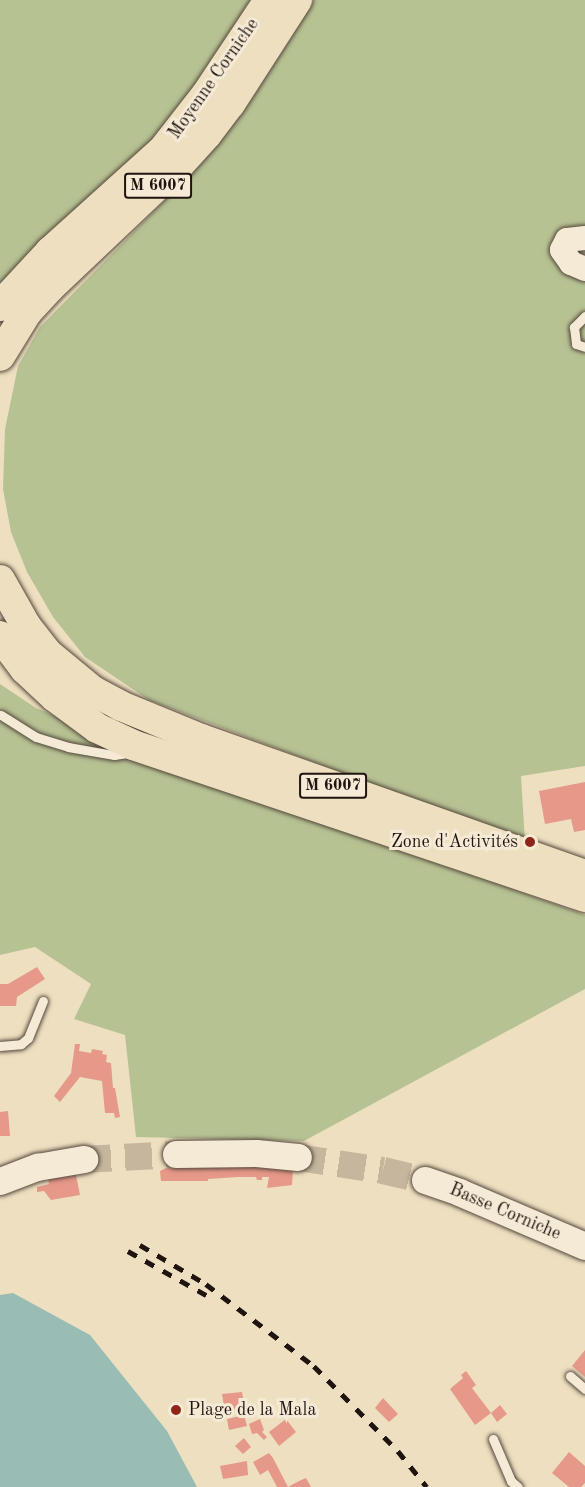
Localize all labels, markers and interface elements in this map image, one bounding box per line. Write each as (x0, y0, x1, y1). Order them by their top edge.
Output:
street label: Moyenne Corniche (164, 14, 264, 144)
road number: M 6007 (124, 173, 192, 199)
road number: M 6007 (298, 773, 368, 799)
place label: Zone d'Activités (391, 831, 518, 853)
marker: Zone d'Activités (523, 835, 537, 849)
street label: Basse Corniche (446, 1179, 564, 1245)
place label: Plage de la Mala (188, 1399, 316, 1421)
marker: Plage de la Mala (169, 1403, 183, 1417)

